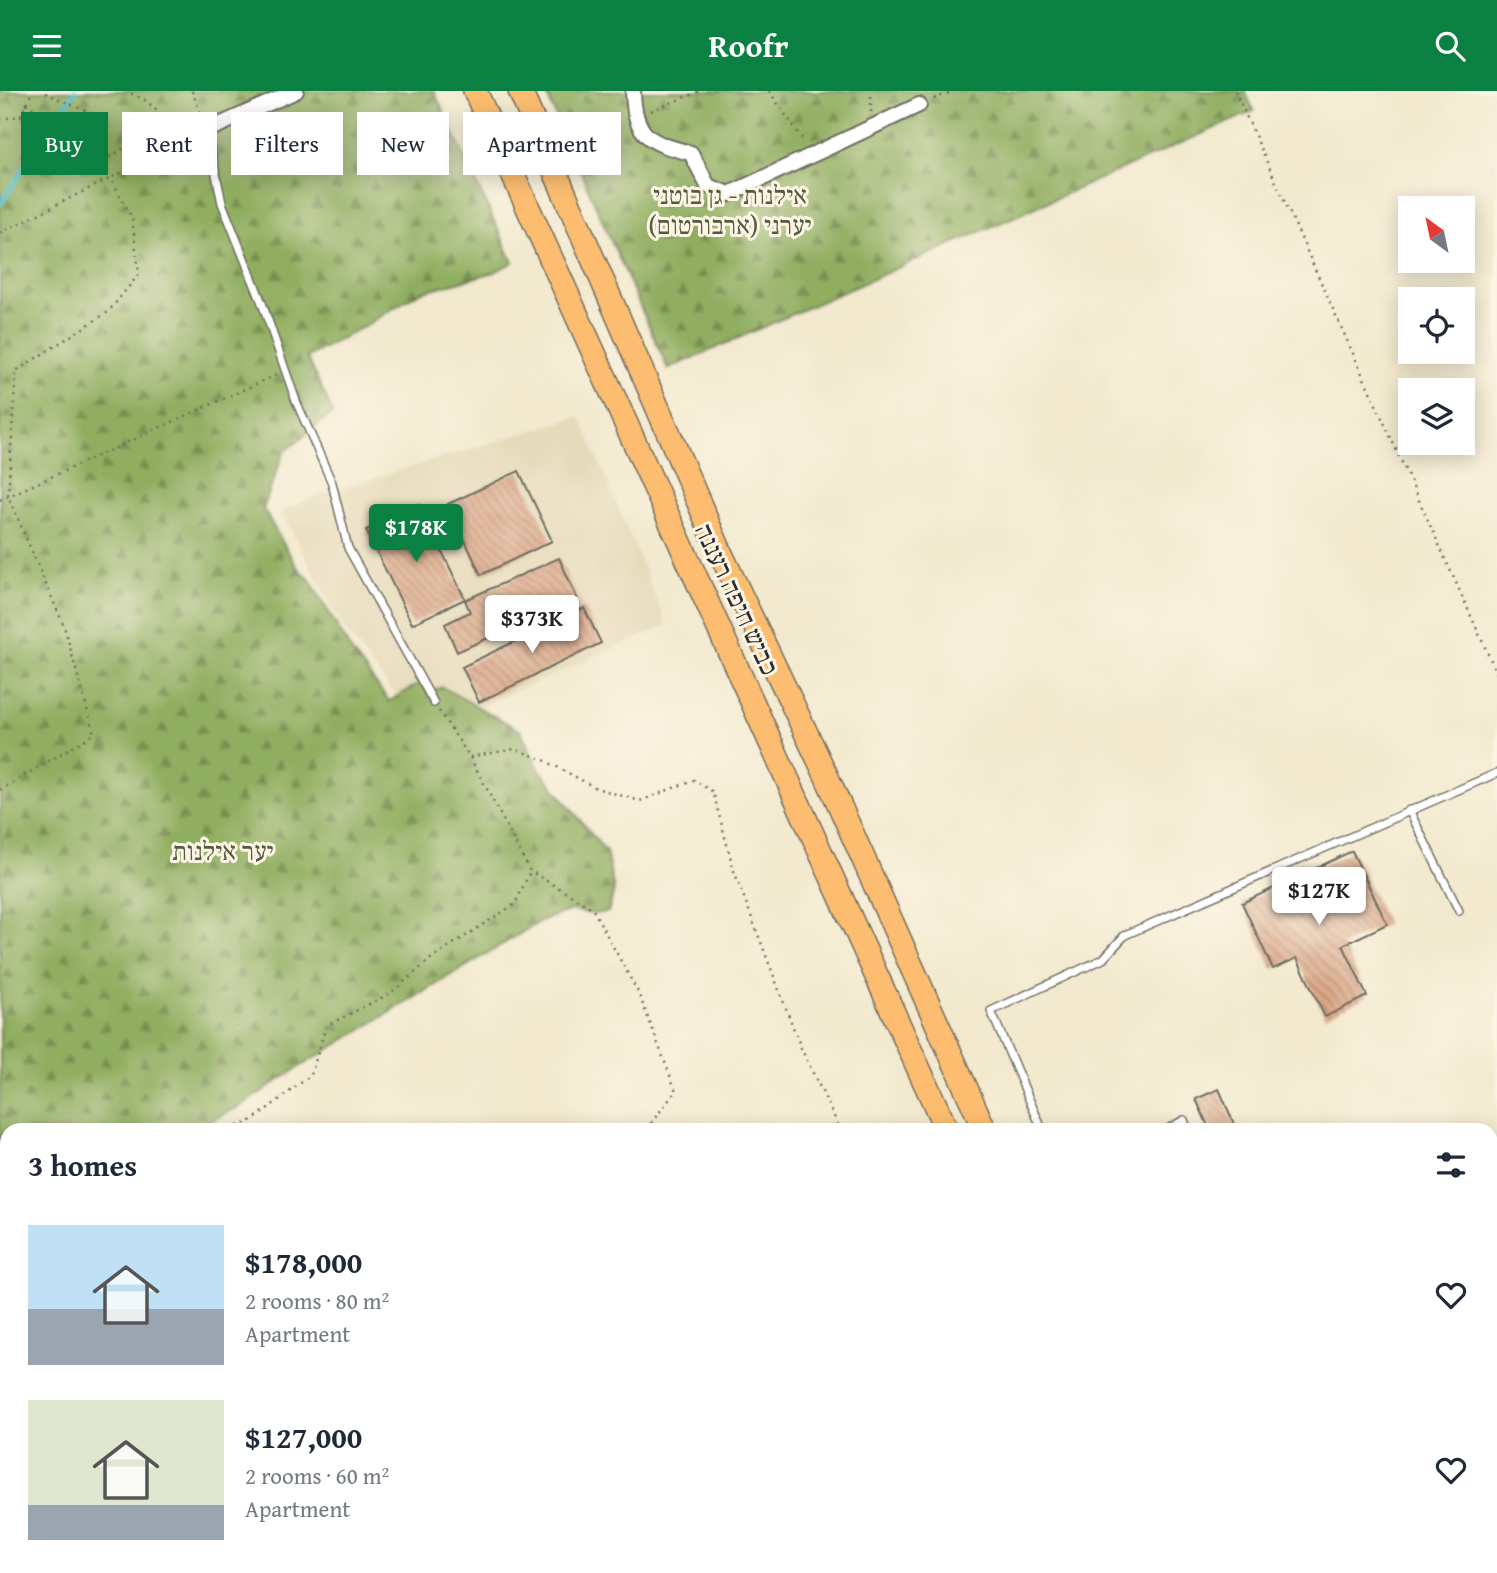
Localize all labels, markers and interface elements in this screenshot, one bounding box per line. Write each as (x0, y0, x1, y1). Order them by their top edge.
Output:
text: Roofr (709, 22, 788, 69)
icon: menu (28, 27, 66, 65)
icon: search (1431, 27, 1469, 65)
chip: Buy (21, 112, 108, 175)
chip: Rent (122, 112, 217, 175)
chip: Filters (231, 112, 343, 175)
chip: New (357, 112, 449, 175)
chip: Apartment (463, 112, 621, 175)
park label: אילנות - גן בוטני יערני (ארבורטום) (648, 175, 812, 244)
north arrow (1398, 196, 1475, 273)
map controls (1398, 196, 1475, 455)
button: locate (1398, 287, 1475, 364)
button: layers (1398, 378, 1475, 455)
pin: $178K (367, 505, 465, 564)
text: $178K (385, 510, 447, 543)
street label: כביש חיפה רעננה (685, 516, 790, 681)
pin: $373K (483, 595, 581, 655)
text: $373K (501, 601, 563, 634)
park label: יער אילנות (172, 831, 274, 870)
pin: $127K (1270, 867, 1368, 927)
text: $127K (1288, 873, 1350, 906)
text: 3 homes (28, 1143, 137, 1187)
icon: filters (1432, 1146, 1470, 1184)
text: $178,000 (245, 1240, 362, 1284)
icon: home (84, 1253, 168, 1337)
icon: heart (1432, 1276, 1470, 1314)
text: 2 rooms · 80 m² (245, 1284, 389, 1317)
text: Apartment (245, 1317, 350, 1350)
text: $127,000 (245, 1415, 362, 1459)
icon: home (84, 1428, 168, 1512)
icon: heart (1432, 1451, 1470, 1489)
text: 2 rooms · 60 m² (245, 1459, 389, 1492)
text: Apartment (245, 1492, 350, 1525)

